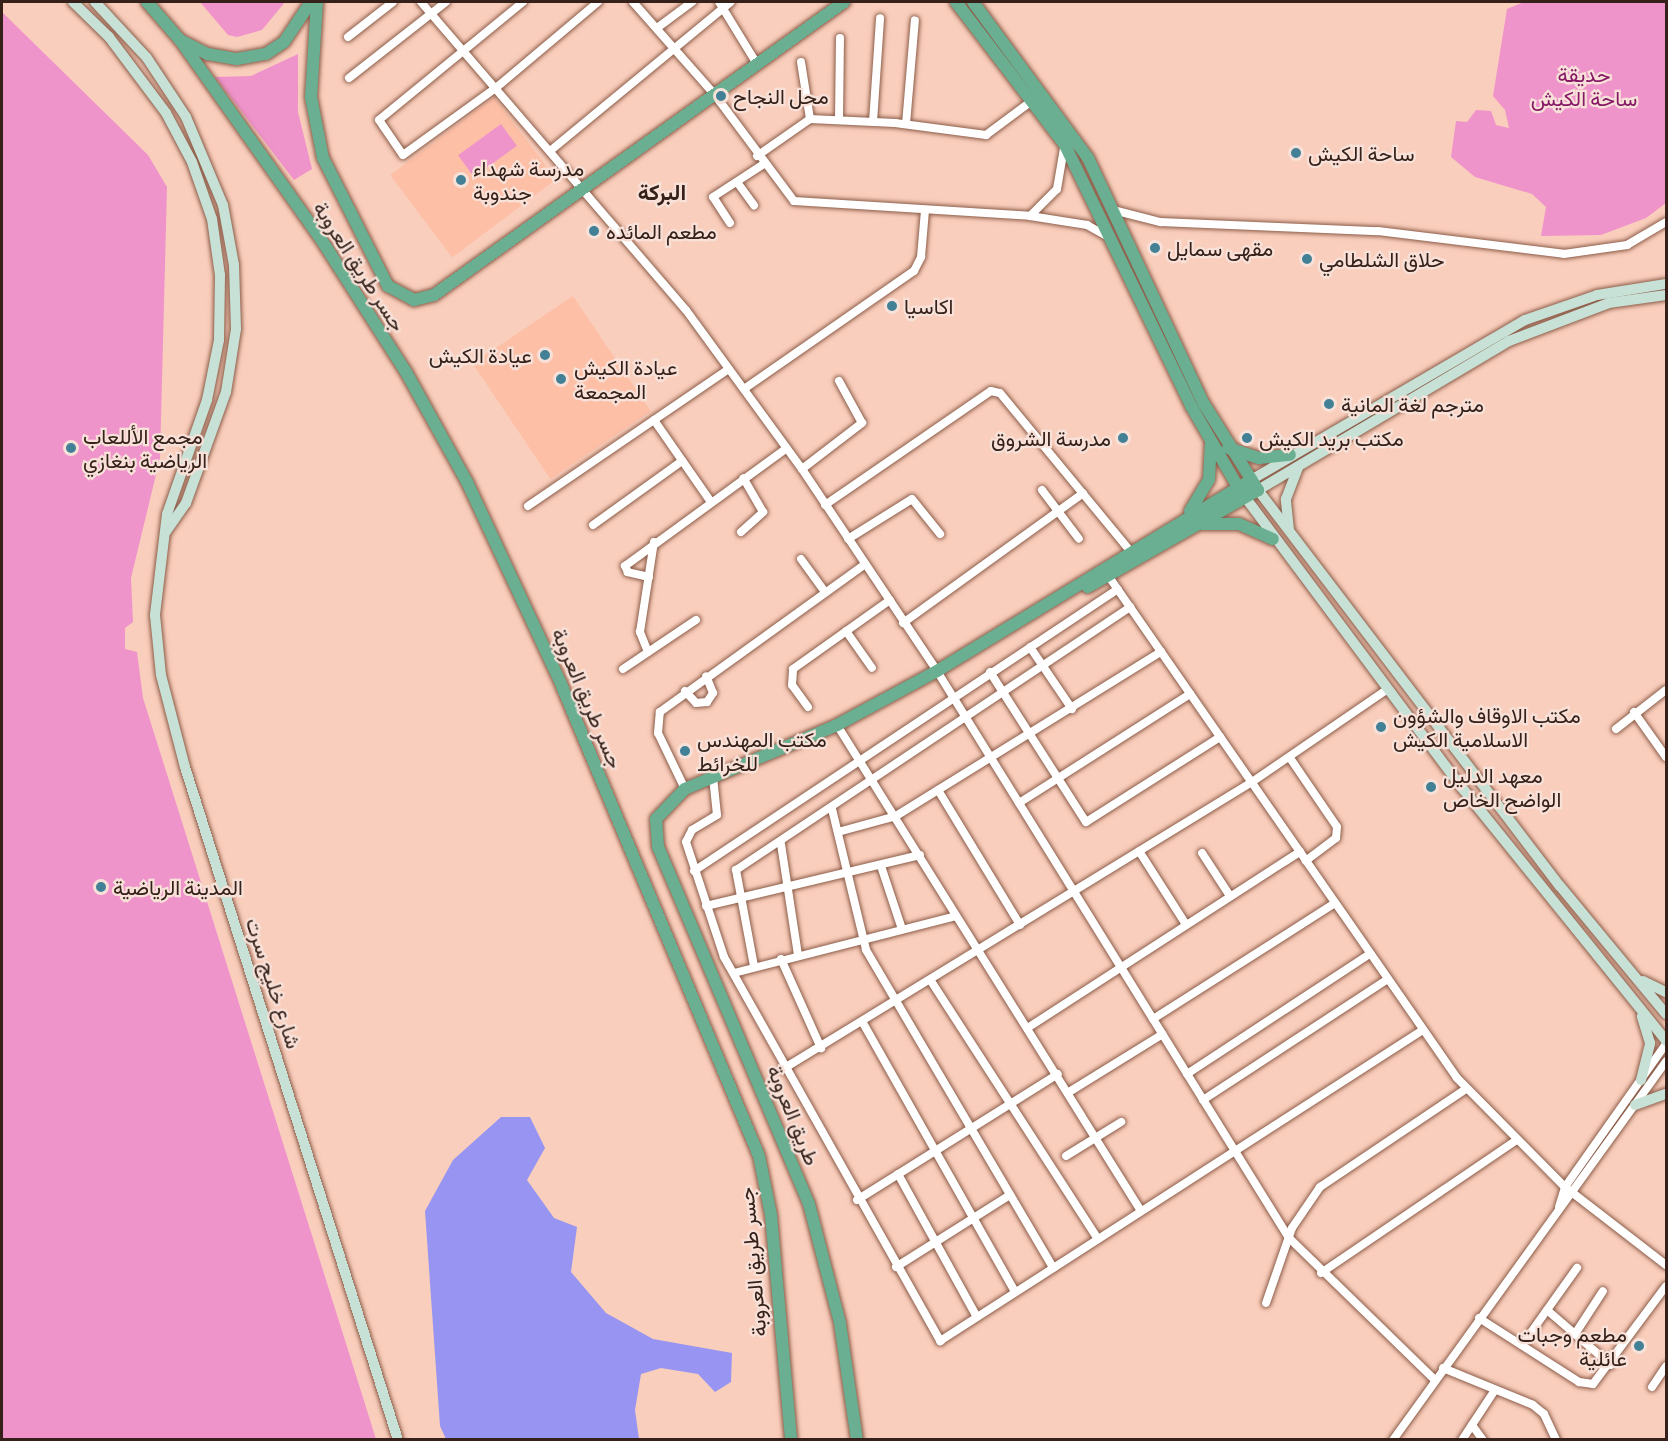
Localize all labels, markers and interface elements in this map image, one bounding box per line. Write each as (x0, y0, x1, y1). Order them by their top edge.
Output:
park label: حديقة ساحة الكيش (1531, 61, 1637, 111)
place label: محل النجاح (733, 83, 829, 109)
marker: محل النجاح (714, 89, 728, 103)
place label: ساحة الكيش (1308, 140, 1414, 166)
marker: ساحة الكيش (1289, 146, 1303, 160)
place label: مدرسة شهداء جندوبة (473, 155, 584, 205)
marker: مدرسة شهداء جندوبة (454, 173, 468, 187)
district label: البركة (638, 179, 686, 205)
street label: جسر طريق العروبة (309, 196, 411, 336)
place label: مطعم المائده (606, 218, 717, 244)
marker: مطعم المائده (587, 224, 601, 238)
place label: مقهى سمايل (1167, 235, 1273, 261)
marker: مقهى سمايل (1148, 241, 1162, 255)
place label: حلاق الشلطامي (1319, 246, 1445, 272)
marker: حلاق الشلطامي (1300, 252, 1314, 266)
place label: اكاسيا (904, 293, 953, 319)
marker: اكاسيا (885, 299, 899, 313)
place label: عيادة الكيش (429, 342, 532, 368)
marker: عيادة الكيش (536, 346, 554, 364)
place label: عيادة الكيش المجمعة (574, 354, 677, 404)
marker: عيادة الكيش المجمعة (552, 370, 570, 388)
place label: مترجم لغة المانية (1341, 391, 1484, 417)
marker: مترجم لغة المانية (1322, 397, 1336, 411)
place label: مجمع الأللعاب الرياضية بنغازي (83, 423, 207, 473)
place label: مدرسة الشروق (991, 425, 1111, 451)
place label: مكتب بريد الكيش (1259, 425, 1404, 451)
marker: مدرسة الشروق (1116, 431, 1130, 445)
marker: مكتب بريد الكيش (1240, 431, 1254, 445)
marker: مجمع الأللعاب الرياضية بنغازي (64, 441, 78, 455)
street label: جسر طريق العروبة (547, 624, 629, 772)
place label: مكتب الاوقاف والشؤون الاسلامية الكيش (1393, 702, 1581, 752)
marker: مكتب الاوقاف والشؤون الاسلامية الكيش (1374, 720, 1388, 734)
place label: مكتب المهندس للخرائط (697, 726, 827, 776)
marker: مكتب المهندس للخرائط (678, 744, 692, 758)
place label: معهد الدليل الواضح الخاص (1443, 762, 1561, 812)
marker: معهد الدليل الواضح الخاص (1424, 780, 1438, 794)
place label: المدينة الرياضية (113, 874, 243, 900)
marker: المدينة الرياضية (94, 880, 108, 894)
street label: شارع خليج سرت (241, 914, 307, 1052)
street label: طريق العروبة (762, 1061, 826, 1169)
street label: جسر طريق العروبة (733, 1186, 771, 1338)
place label: مطعم وجبات عائلية (1518, 1321, 1627, 1371)
marker: مطعم وجبات عائلية (1632, 1339, 1646, 1353)

